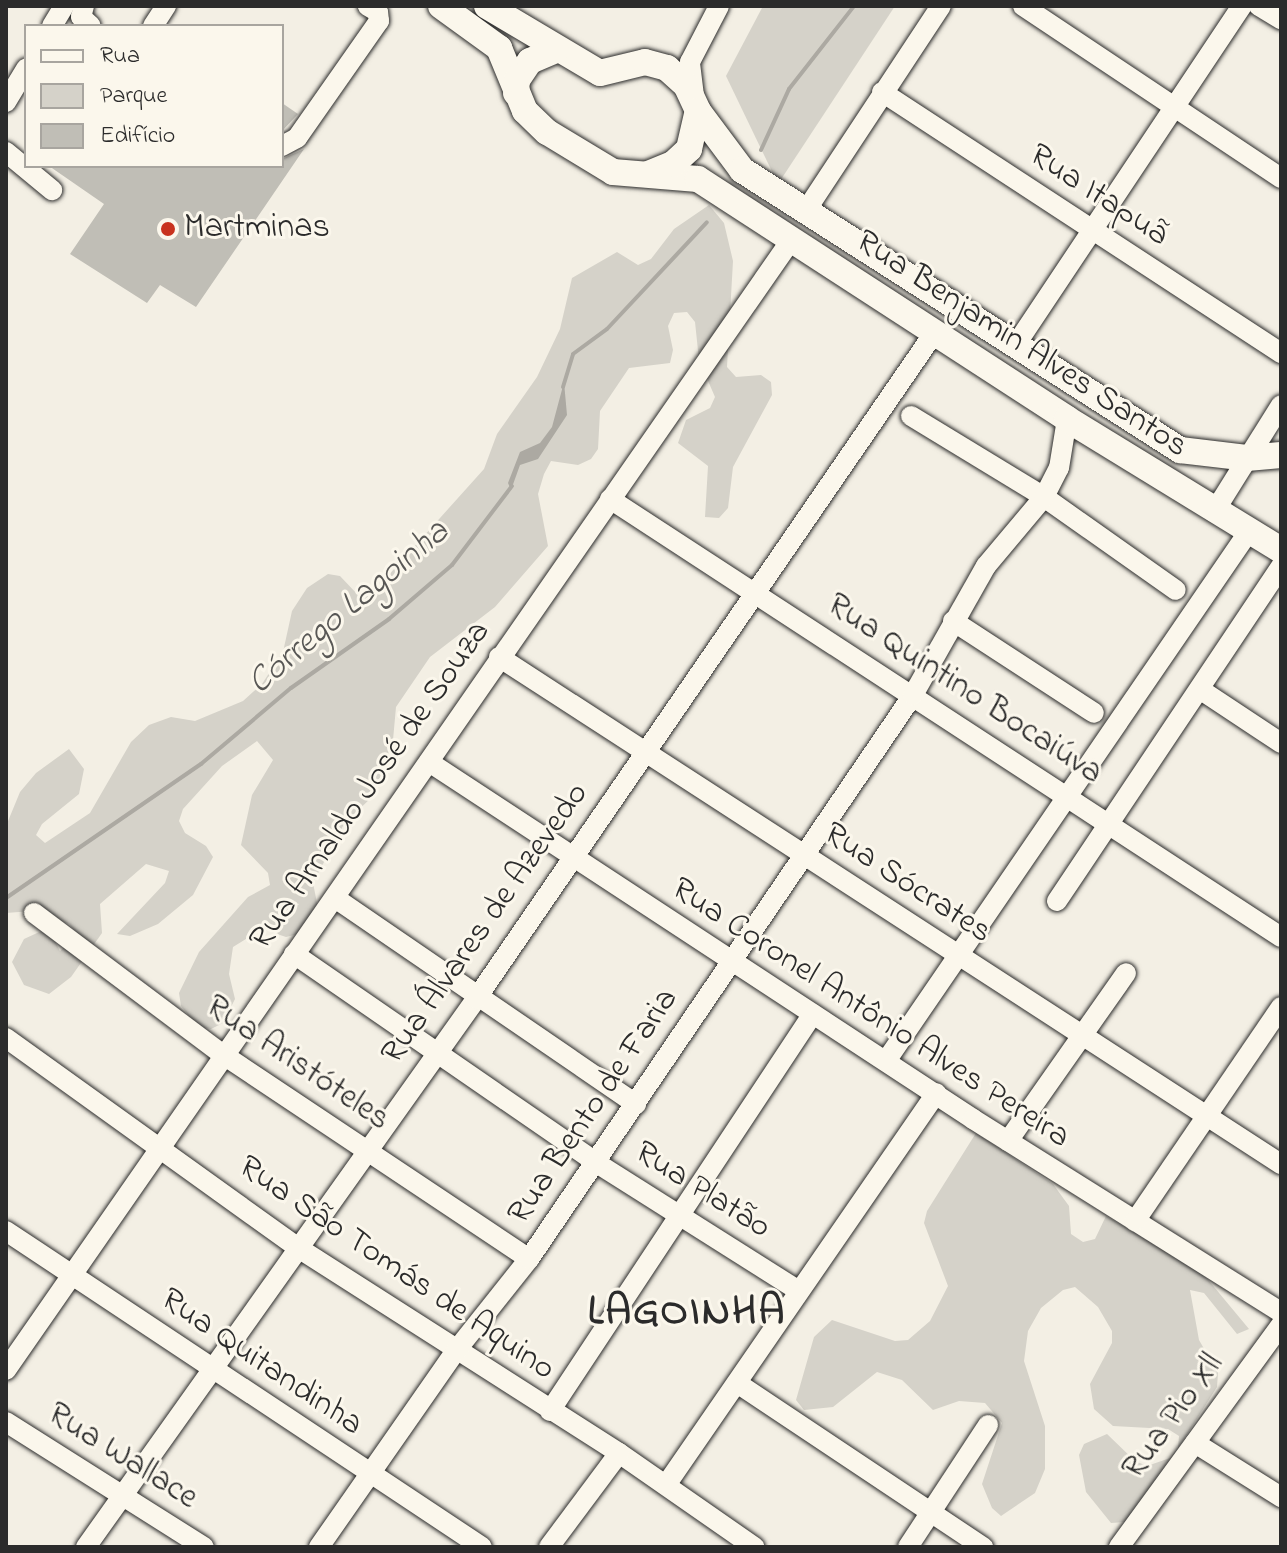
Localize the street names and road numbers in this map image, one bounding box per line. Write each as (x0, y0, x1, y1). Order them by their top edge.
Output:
street label: Rua Itapuã (1021, 136, 1175, 256)
street label: Rua Benjamin Alves Santos (847, 222, 1195, 468)
street label: Rua Quintino Bocaiúva (818, 586, 1110, 794)
street label: Rua Arnaldo José de Souza (242, 614, 500, 958)
street label: Rua Álvares de Azevedo (373, 775, 599, 1073)
street label: Rua Sócrates (815, 814, 999, 954)
street label: Rua Coronel Antônio Alves Pereira (663, 870, 1077, 1158)
street label: Rua Bento de Faria (500, 981, 688, 1233)
street label: Rua Aristóteles (197, 987, 397, 1141)
street label: Rua Platão (626, 1133, 778, 1249)
street label: Rua São Tomás de Aquino (230, 1148, 562, 1390)
street label: Rua Quitandinha (152, 1280, 370, 1446)
street label: Rua Pio Xll (1115, 1346, 1233, 1488)
street label: Rua Wallace (39, 1395, 205, 1519)

